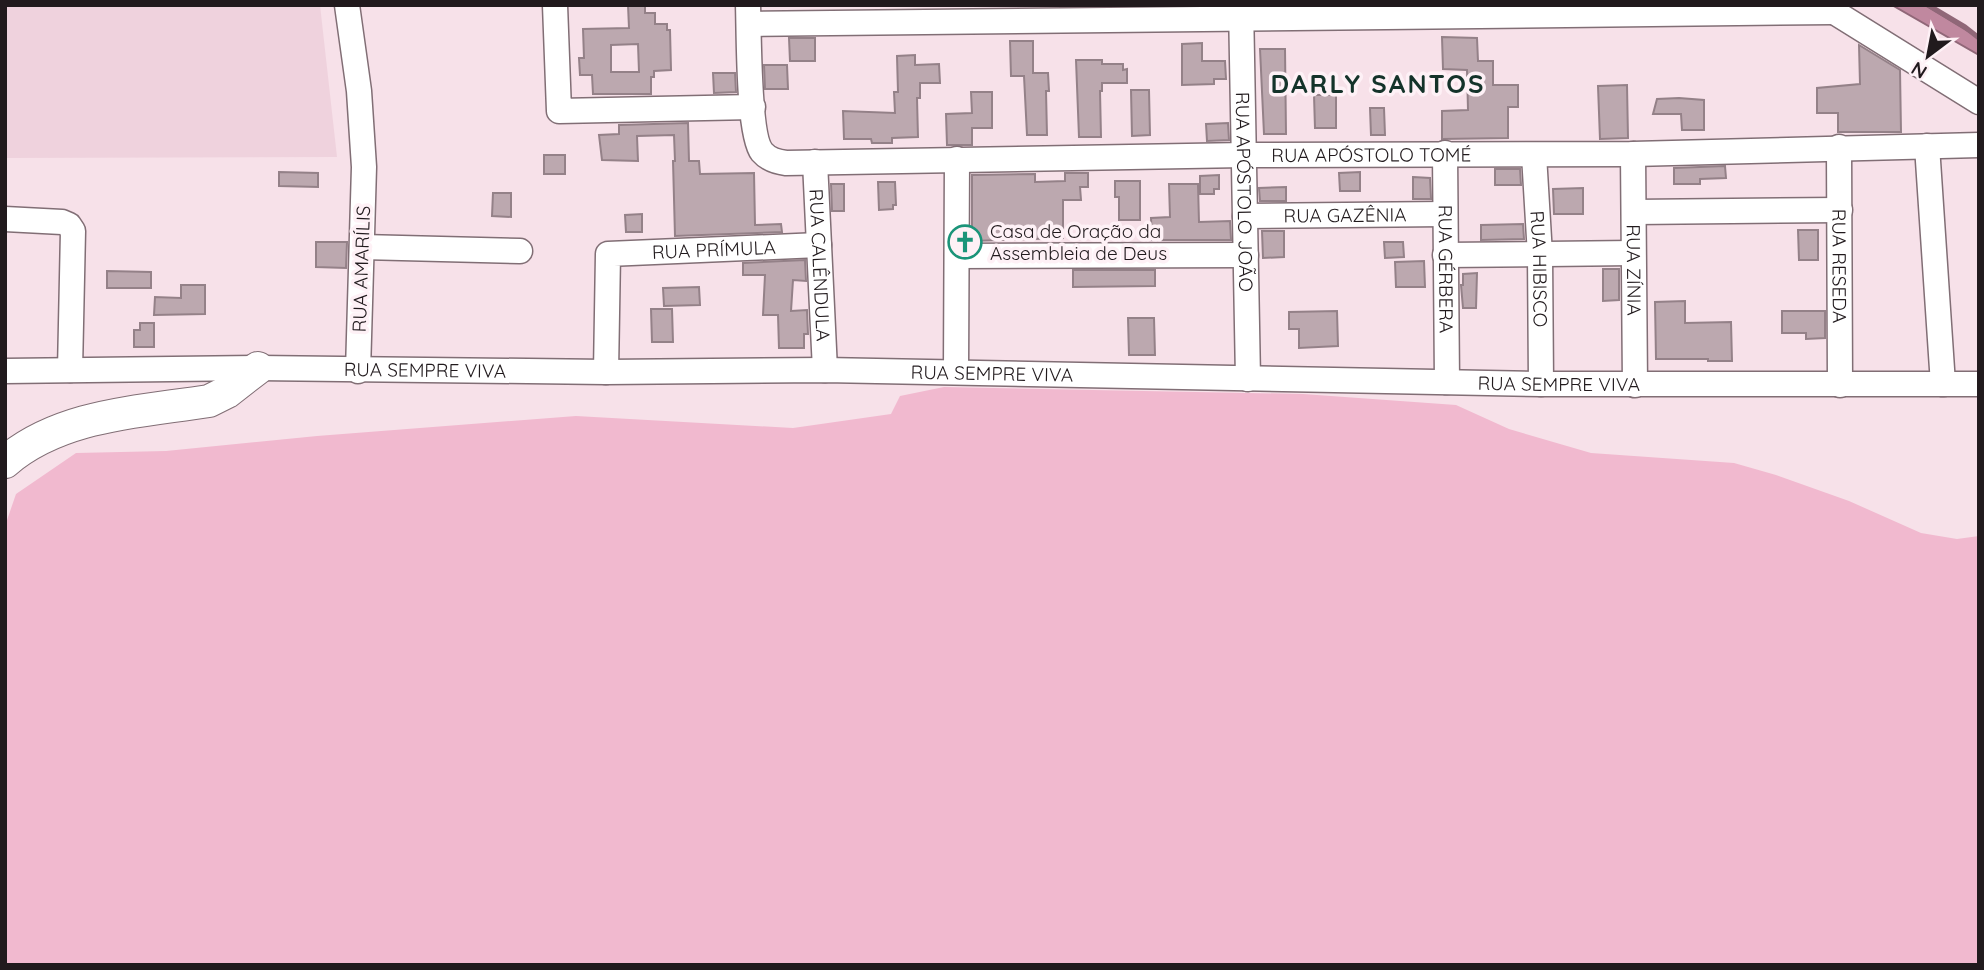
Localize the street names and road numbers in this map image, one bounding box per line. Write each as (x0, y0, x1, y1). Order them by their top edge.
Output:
street label: RUA APÓSTOLO JOÃO (1231, 92, 1258, 292)
street label: RUA APÓSTOLO TOMÉ (1271, 142, 1471, 167)
street label: RUA CALÊNDULA (804, 188, 836, 342)
street label: RUA GAZÊNIA (1283, 202, 1407, 228)
street label: RUA AMARÍLIS (347, 205, 375, 333)
street label: RUA GÉRBERA (1433, 205, 1459, 333)
street label: RUA RESEDA (1827, 209, 1852, 323)
street label: RUA HIBISCO (1525, 210, 1553, 327)
street label: RUA ZÍNIA (1622, 224, 1646, 316)
street label: RUA PRÍMULA (651, 235, 776, 264)
street label: RUA SEMPRE VIVA (344, 357, 506, 383)
street label: RUA SEMPRE VIVA (910, 360, 1073, 387)
street label: RUA SEMPRE VIVA (1477, 371, 1640, 396)

